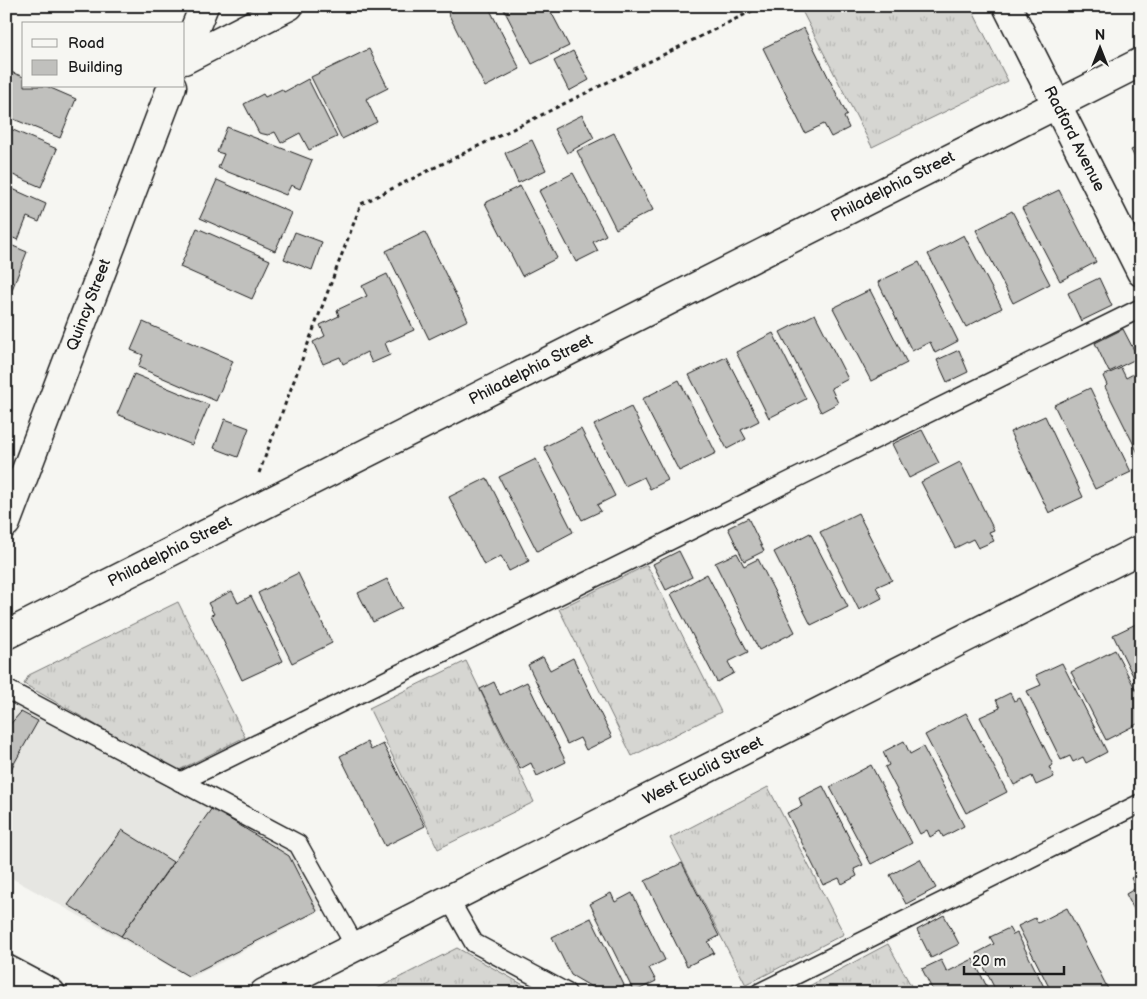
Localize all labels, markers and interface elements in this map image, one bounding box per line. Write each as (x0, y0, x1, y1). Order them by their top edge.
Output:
legend (22, 22, 185, 88)
north arrow (1074, 22, 1124, 72)
text: N (1095, 27, 1105, 44)
text: Road (68, 34, 104, 53)
text: Building (68, 58, 123, 77)
street label: Radford Avenue (1039, 83, 1109, 195)
street label: Philadelphia Street (828, 148, 958, 226)
street label: Quincy Street (63, 256, 115, 354)
street label: Philadelphia Street (466, 331, 596, 409)
street label: Philadelphia Street (105, 513, 235, 591)
street label: West Euclid Street (640, 732, 766, 809)
scale bar (964, 944, 1064, 976)
text: 20 m (972, 952, 1006, 971)

